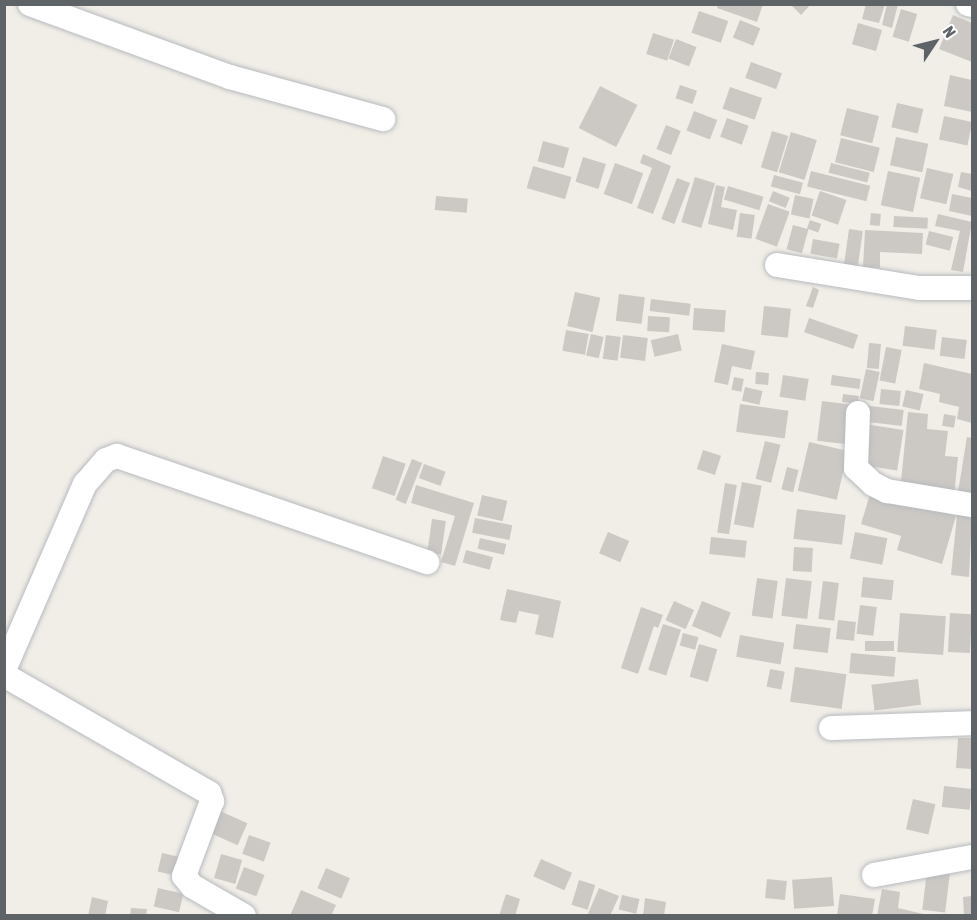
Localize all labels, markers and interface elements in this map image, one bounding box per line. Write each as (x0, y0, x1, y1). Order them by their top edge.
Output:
north arrow (905, 12, 965, 72)
text: N (940, 23, 960, 41)

